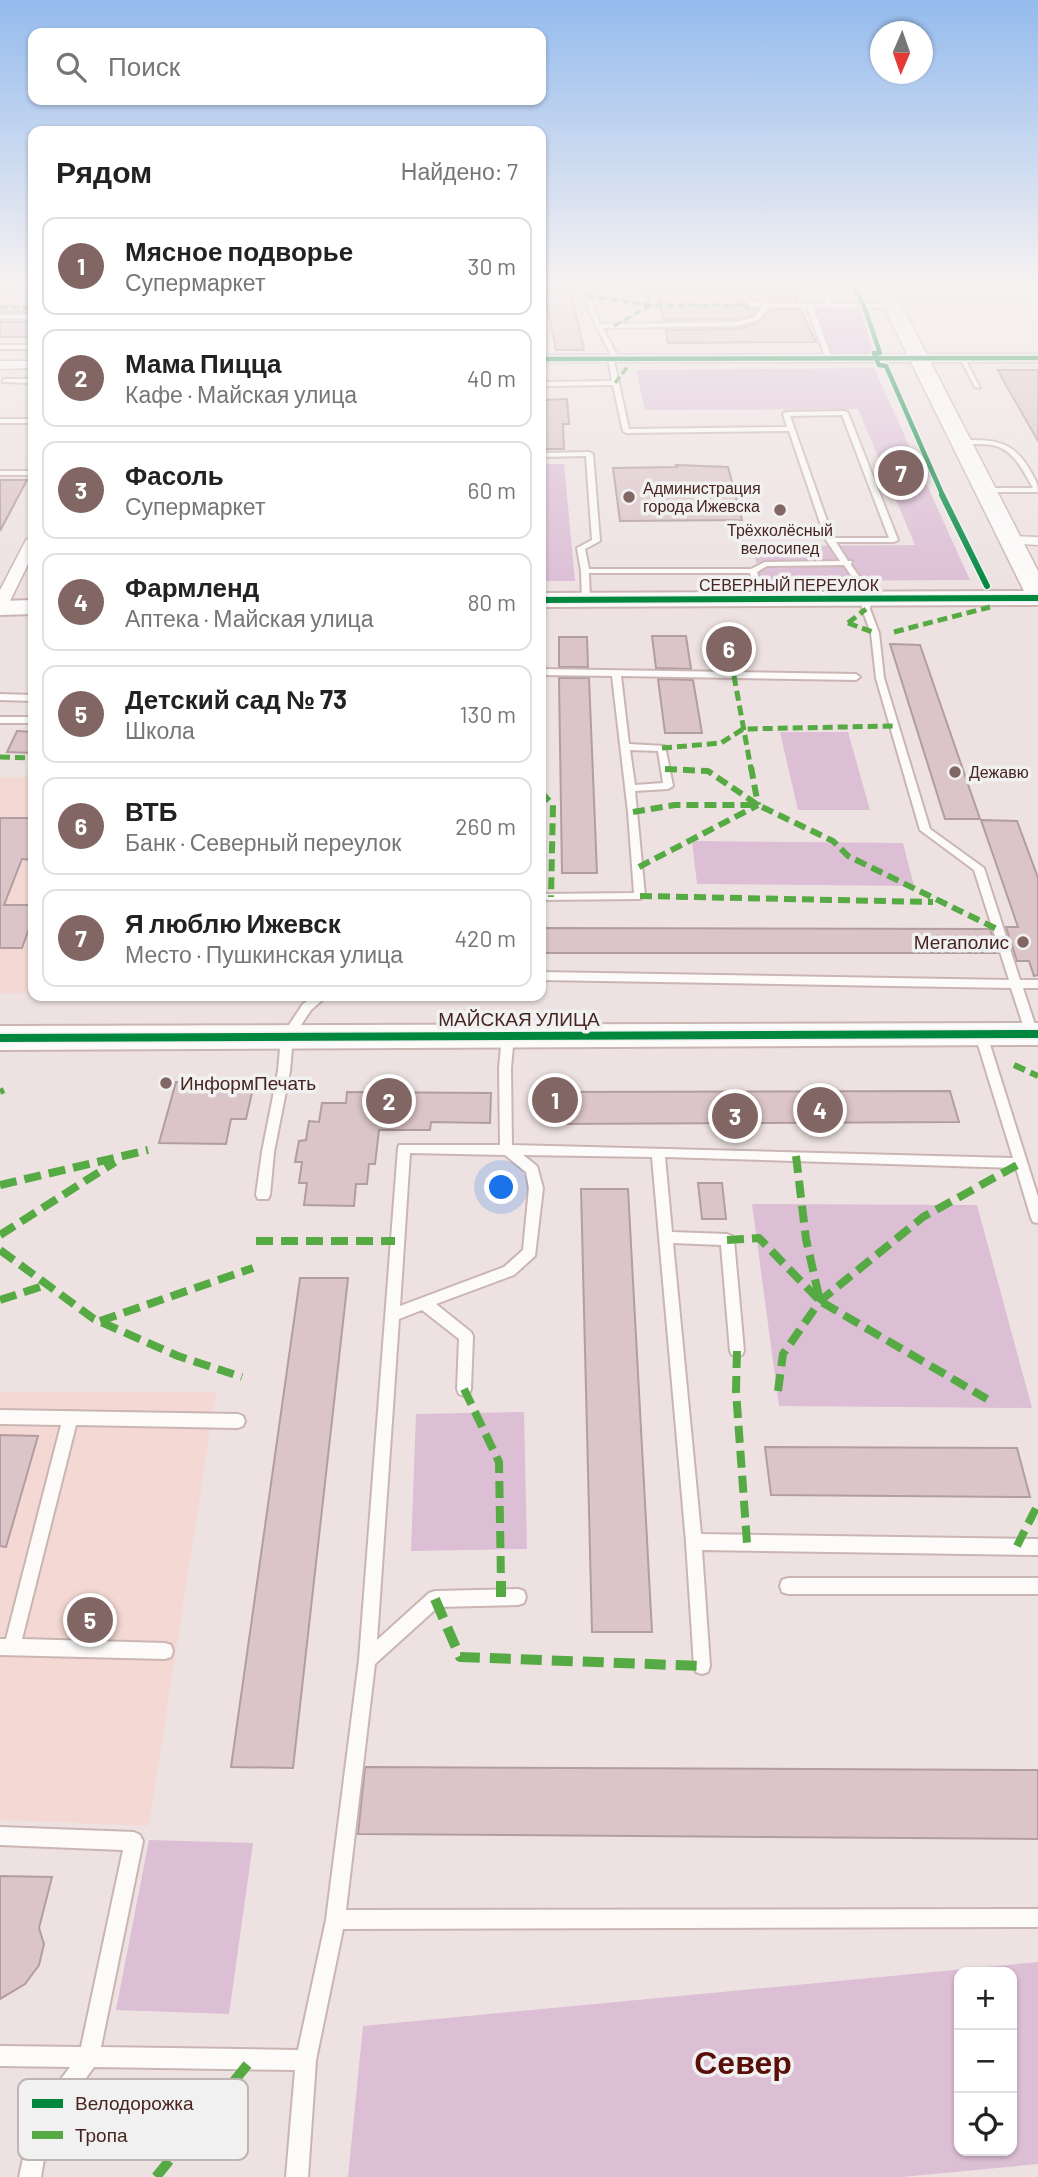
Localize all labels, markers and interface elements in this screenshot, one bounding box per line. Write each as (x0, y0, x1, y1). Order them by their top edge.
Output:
north arrow (870, 21, 933, 84)
search box (28, 28, 546, 105)
icon: search (52, 48, 90, 86)
text: Поиск (108, 50, 180, 81)
text: Рядом (56, 153, 152, 189)
text: Найдено: 7 (401, 157, 518, 185)
text: Мясное подворье (125, 235, 353, 266)
text: 1 (77, 252, 85, 280)
text: 30 m (468, 252, 516, 280)
text: Супермаркет (125, 268, 265, 296)
text: Мама Пицца (125, 347, 281, 378)
text: 2 (75, 364, 87, 392)
text: 40 m (467, 364, 516, 392)
text: Кафе · Майская улица (125, 380, 357, 408)
pin: 7 (878, 447, 924, 499)
text: Фасоль (125, 459, 224, 490)
text: 3 (75, 476, 87, 504)
text: 60 m (468, 476, 516, 504)
place label: Администрация города Ижевска (643, 478, 761, 515)
marker: Администрация города Ижевска (621, 489, 637, 505)
text: Супермаркет (125, 492, 265, 520)
marker: Трёхколёсный велосипед (772, 502, 788, 518)
place label: Трёхколёсный велосипед (727, 520, 833, 557)
text: Фармленд (125, 571, 259, 602)
street label: СЕВЕРНЫЙ ПЕРЕУЛОК (699, 575, 880, 594)
text: 4 (74, 588, 88, 616)
text: 80 m (467, 588, 516, 616)
text: Аптека · Майская улица (125, 604, 373, 632)
pin: 6 (706, 623, 752, 675)
text: Детский сад № 73 (125, 683, 347, 714)
text: 5 (75, 700, 87, 728)
text: 130 m (459, 700, 516, 728)
text: Школа (125, 716, 195, 744)
place label: Дежавю (969, 762, 1029, 781)
marker: Дежавю (947, 764, 963, 780)
text: ВТБ (125, 795, 177, 826)
text: 6 (75, 812, 87, 840)
text: 260 m (455, 812, 516, 840)
text: Банк · Северный переулок (125, 828, 401, 856)
text: Я люблю Ижевск (125, 907, 341, 938)
text: 7 (75, 924, 87, 952)
text: 420 m (454, 924, 516, 952)
place label: Мегаполис (914, 930, 1009, 953)
marker: Мегаполис (1015, 934, 1031, 950)
text: Место · Пушкинская улица (125, 940, 403, 968)
street label: МАЙСКАЯ УЛИЦА (438, 1007, 600, 1030)
place label: ИнформПечать (180, 1071, 316, 1094)
pin: 1 (532, 1074, 578, 1126)
marker: ИнформПечать (158, 1075, 174, 1091)
pin: 2 (366, 1075, 412, 1127)
pin: 4 (797, 1084, 843, 1136)
pin: 3 (712, 1090, 758, 1142)
your location (484, 1170, 518, 1204)
pin: 5 (67, 1594, 113, 1646)
map controls (954, 1967, 1017, 2156)
button: + (954, 1967, 1017, 2030)
button: − (954, 2030, 1017, 2093)
district label: Север (694, 2042, 792, 2081)
legend (18, 2079, 248, 2160)
text: Велодорожка (75, 2091, 194, 2114)
button: locate (954, 2093, 1017, 2156)
text: Тропа (75, 2123, 128, 2146)

